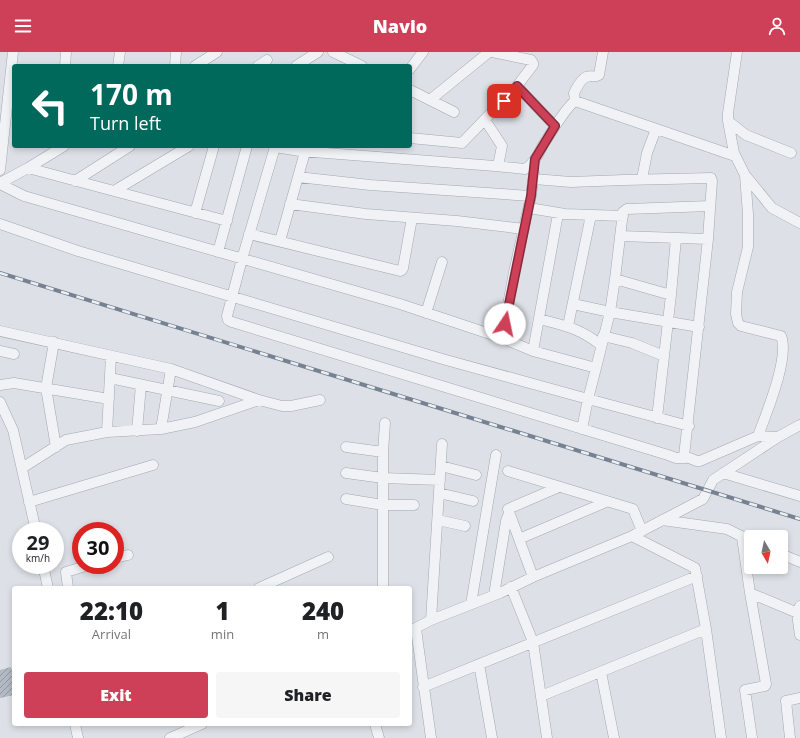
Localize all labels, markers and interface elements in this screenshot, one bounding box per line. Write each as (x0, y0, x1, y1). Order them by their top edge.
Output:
text: Navio (373, 14, 427, 38)
icon: menu (12, 15, 34, 37)
icon: person (766, 15, 788, 37)
text: 170 m (90, 75, 173, 113)
icon: left (24, 80, 76, 132)
pin (487, 84, 521, 118)
icon: arrive (493, 90, 515, 112)
text: Turn left (90, 111, 161, 135)
position arrow (484, 303, 526, 345)
speed limit sign: 30 (72, 522, 124, 574)
text: 29 (27, 529, 49, 556)
north arrow (744, 530, 788, 574)
map controls (744, 530, 788, 574)
text: km/h (26, 551, 50, 565)
text: 22:10 (80, 594, 143, 627)
text: 1 (215, 594, 230, 627)
text: 240 (302, 594, 344, 627)
text: Arrival (92, 625, 131, 643)
text: min (211, 625, 234, 643)
text: m (317, 625, 329, 643)
button: Exit (24, 672, 208, 718)
button: Share (216, 672, 400, 718)

